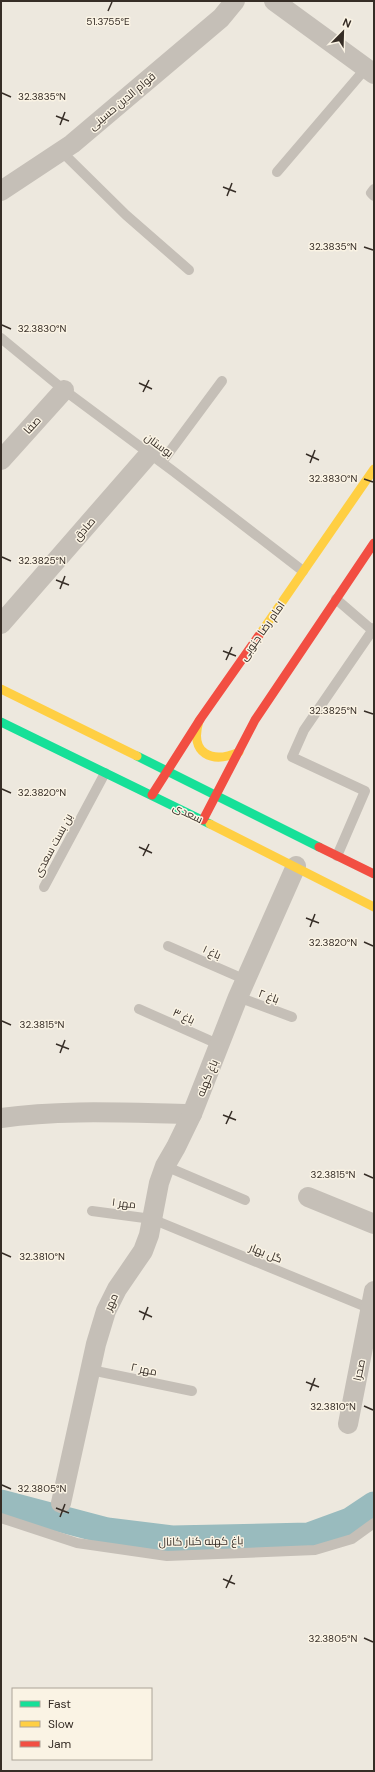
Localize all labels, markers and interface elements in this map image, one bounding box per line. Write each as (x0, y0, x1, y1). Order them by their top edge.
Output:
north arrow (323, 12, 363, 52)
text: 51.3755°E (86, 15, 130, 28)
text: N (340, 15, 353, 31)
street label: قوام الدین حسینی (86, 69, 159, 134)
text: 32.3835°N (18, 90, 66, 103)
text: 32.3835°N (309, 240, 357, 253)
text: 32.3830°N (18, 322, 66, 335)
street label: صفا (20, 413, 44, 437)
street label: بوستان (142, 430, 176, 460)
text: 32.3830°N (309, 472, 357, 485)
street label: صادق (70, 514, 98, 544)
text: 32.3825°N (18, 554, 66, 567)
street label: امام رضا جنوبی (236, 599, 288, 664)
text: 32.3825°N (309, 704, 357, 717)
text: 32.3820°N (18, 786, 66, 799)
street label: سعدی (171, 800, 205, 826)
street label: بن بست سعدی (30, 811, 76, 879)
text: 32.3820°N (309, 936, 357, 949)
street label: باغ ۱ (200, 942, 223, 963)
street label: باغ ۲ (256, 986, 281, 1007)
street label: باغ ۳ (170, 1005, 197, 1028)
text: 32.3815°N (20, 1018, 65, 1031)
street label: باغ کهنه (193, 1057, 222, 1099)
text: 32.3815°N (311, 1168, 356, 1181)
street label: مهر ۱ (111, 1195, 137, 1211)
street label: گل بهار (247, 1240, 285, 1266)
text: 32.3810°N (19, 1250, 65, 1263)
street label: مهر (101, 1291, 121, 1314)
street label: صحرا (350, 1358, 368, 1382)
street label: مهر ۲ (130, 1359, 158, 1379)
text: 32.3810°N (310, 1400, 356, 1413)
text: 32.3805°N (18, 1482, 67, 1495)
street label: باغ کهنه کنار کانال (159, 1533, 244, 1550)
text: 32.3805°N (309, 1632, 358, 1645)
legend (12, 1688, 152, 1760)
text: Fast (48, 1696, 71, 1712)
text: Slow (48, 1716, 74, 1732)
text: Jam (48, 1736, 71, 1752)

